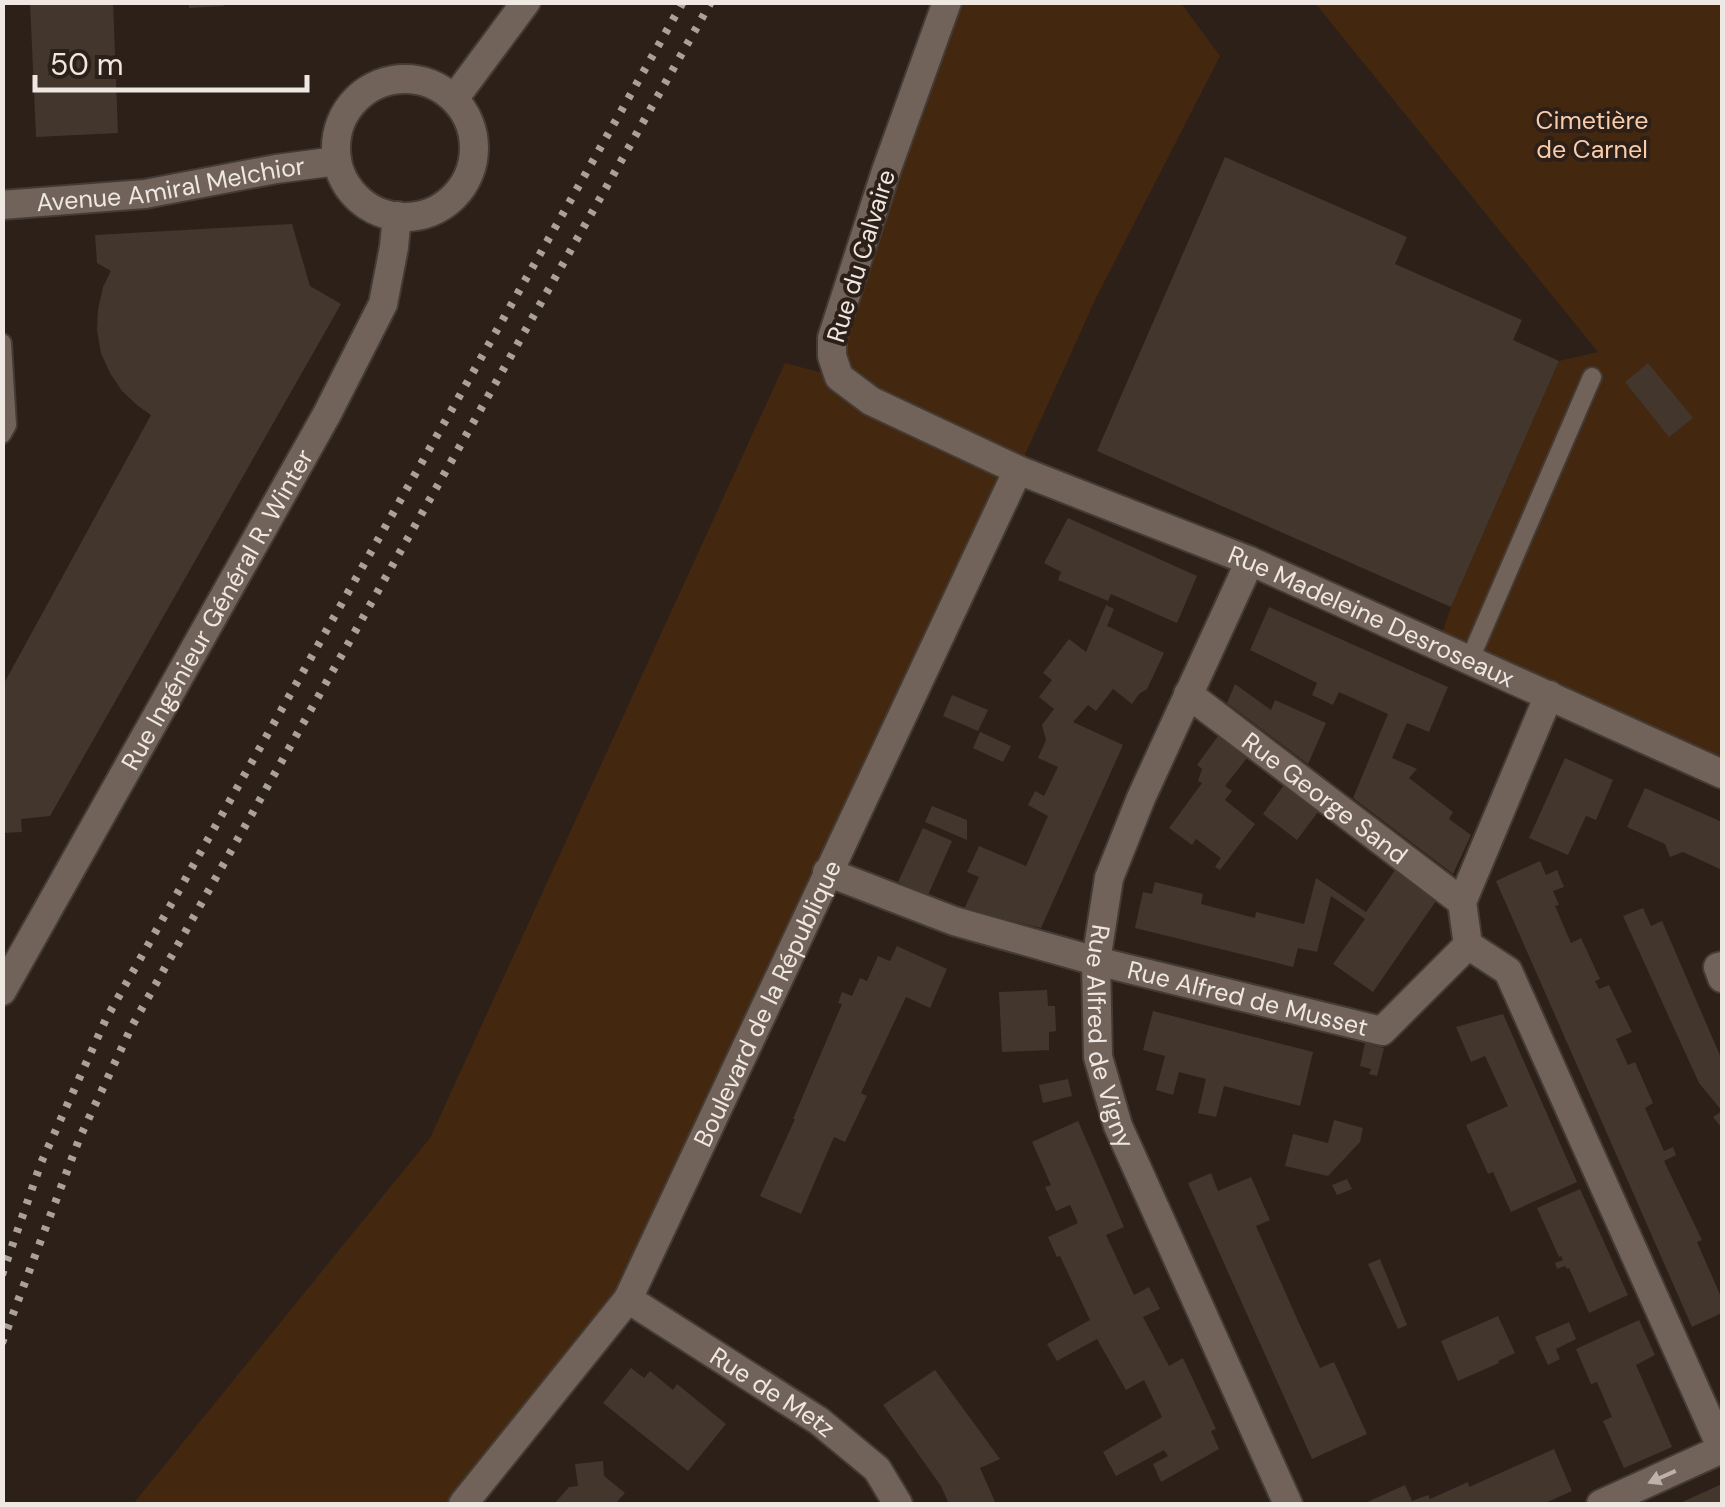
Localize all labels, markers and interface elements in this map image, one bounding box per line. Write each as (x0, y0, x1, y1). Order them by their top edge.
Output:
scale bar (35, 30, 308, 92)
text: 50 m (50, 45, 124, 84)
park label: Cimetière de Carnel (1536, 104, 1648, 166)
street label: Avenue Amiral Melchior (35, 149, 307, 219)
street label: Rue du Calvaire (819, 166, 903, 346)
street label: Rue Ingénieur Général R. Winter (113, 443, 321, 776)
street label: Rue Madeleine Desroseaux (1223, 538, 1519, 695)
street label: Rue George Sand (1236, 725, 1414, 871)
street label: Boulevard de la République (686, 855, 849, 1152)
street label: Rue Alfred de Vigny (1079, 922, 1142, 1154)
street label: Rue Alfred de Musset (1124, 953, 1372, 1044)
street label: Rue de Metz (704, 1339, 842, 1444)
one-way arrow (1647, 1469, 1677, 1485)

